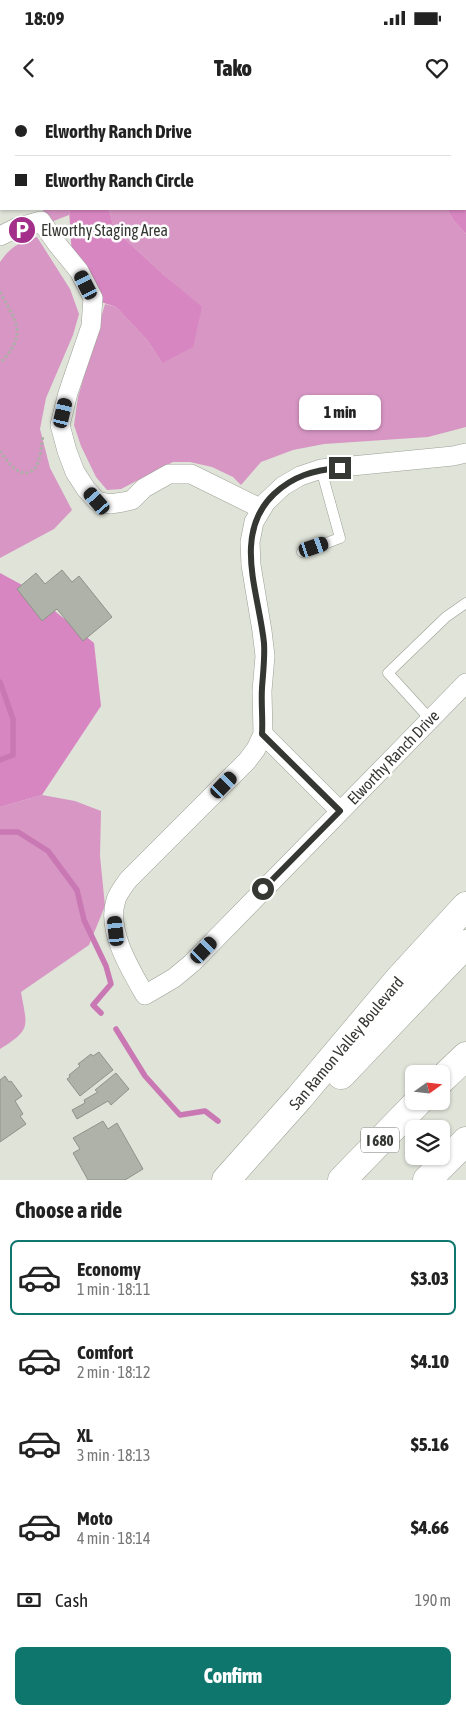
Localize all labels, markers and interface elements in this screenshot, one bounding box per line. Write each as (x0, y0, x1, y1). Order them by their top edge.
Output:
text: 18:09 (25, 7, 64, 29)
icon: back (15, 54, 43, 82)
icon: heart (423, 54, 451, 82)
text: Tako (214, 55, 252, 81)
text: Elworthy Ranch Drive (45, 120, 192, 142)
text: Elworthy Ranch Circle (45, 169, 194, 191)
parking icon: Elworthy Staging Area (7, 215, 37, 245)
place label: Elworthy Staging Area (41, 221, 168, 240)
car (72, 268, 99, 302)
callout: 1 min (299, 396, 381, 430)
car (52, 397, 73, 429)
text: 1 min (324, 403, 356, 421)
route end (329, 457, 351, 479)
car (81, 485, 112, 517)
car (297, 535, 330, 559)
street label: Elworthy Ranch Drive (344, 706, 443, 808)
car (208, 769, 239, 801)
route start (252, 878, 274, 900)
car (106, 915, 125, 947)
car (188, 934, 219, 966)
street label: San Ramon Valley Boulevard (285, 973, 408, 1114)
north arrow (405, 1065, 450, 1110)
map controls (405, 1065, 450, 1165)
button: layers (405, 1120, 450, 1165)
road number: I 680 (361, 1128, 399, 1152)
text: Choose a ride (15, 1197, 122, 1223)
icon: car (17, 1255, 62, 1300)
text: Economy (77, 1258, 141, 1280)
text: $3.03 (411, 1267, 449, 1289)
text: 1 min · 18:11 (77, 1280, 150, 1298)
icon: car (17, 1338, 62, 1383)
text: Comfort (77, 1341, 133, 1363)
text: $4.10 (411, 1350, 449, 1372)
text: 2 min · 18:12 (77, 1363, 150, 1381)
icon: car (17, 1421, 62, 1466)
text: XL (77, 1424, 93, 1446)
text: $5.16 (411, 1433, 449, 1455)
text: 3 min · 18:13 (77, 1446, 150, 1464)
icon: car (17, 1504, 62, 1549)
text: Moto (77, 1507, 113, 1529)
text: $4.66 (411, 1516, 449, 1538)
text: 4 min · 18:14 (77, 1529, 150, 1547)
icon: cash (15, 1586, 43, 1614)
text: Cash (55, 1589, 88, 1611)
text: 190 m (415, 1591, 451, 1609)
button: Confirm (15, 1647, 451, 1705)

